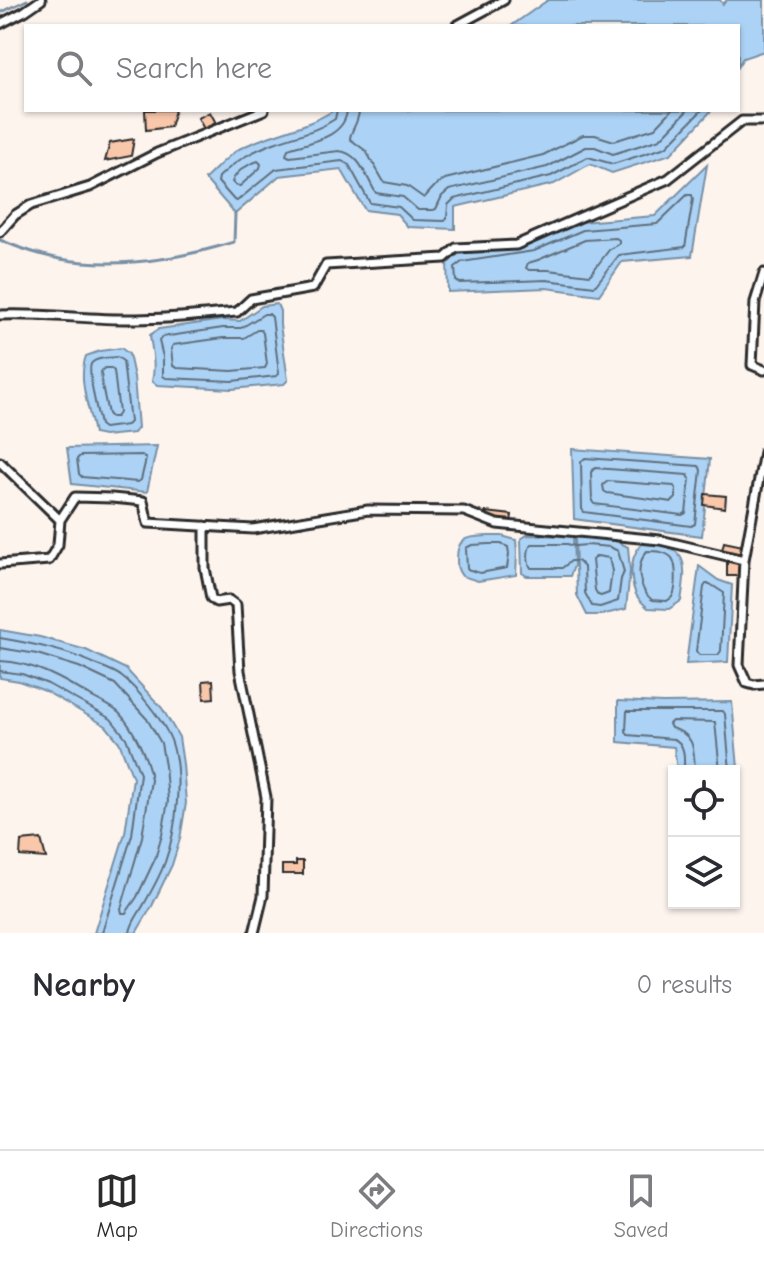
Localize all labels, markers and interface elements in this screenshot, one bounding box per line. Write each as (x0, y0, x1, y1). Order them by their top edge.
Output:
search box (24, 24, 740, 112)
icon: search (52, 46, 96, 90)
text: Search here (116, 51, 272, 86)
map controls (668, 765, 740, 909)
button: locate (668, 765, 740, 837)
button: layers (668, 837, 740, 909)
text: Nearby (32, 965, 135, 1005)
text: 0 results (637, 970, 732, 1000)
tab: Map (95, 1169, 139, 1243)
tab: Directions (330, 1169, 423, 1243)
tab: Saved (614, 1169, 669, 1243)

